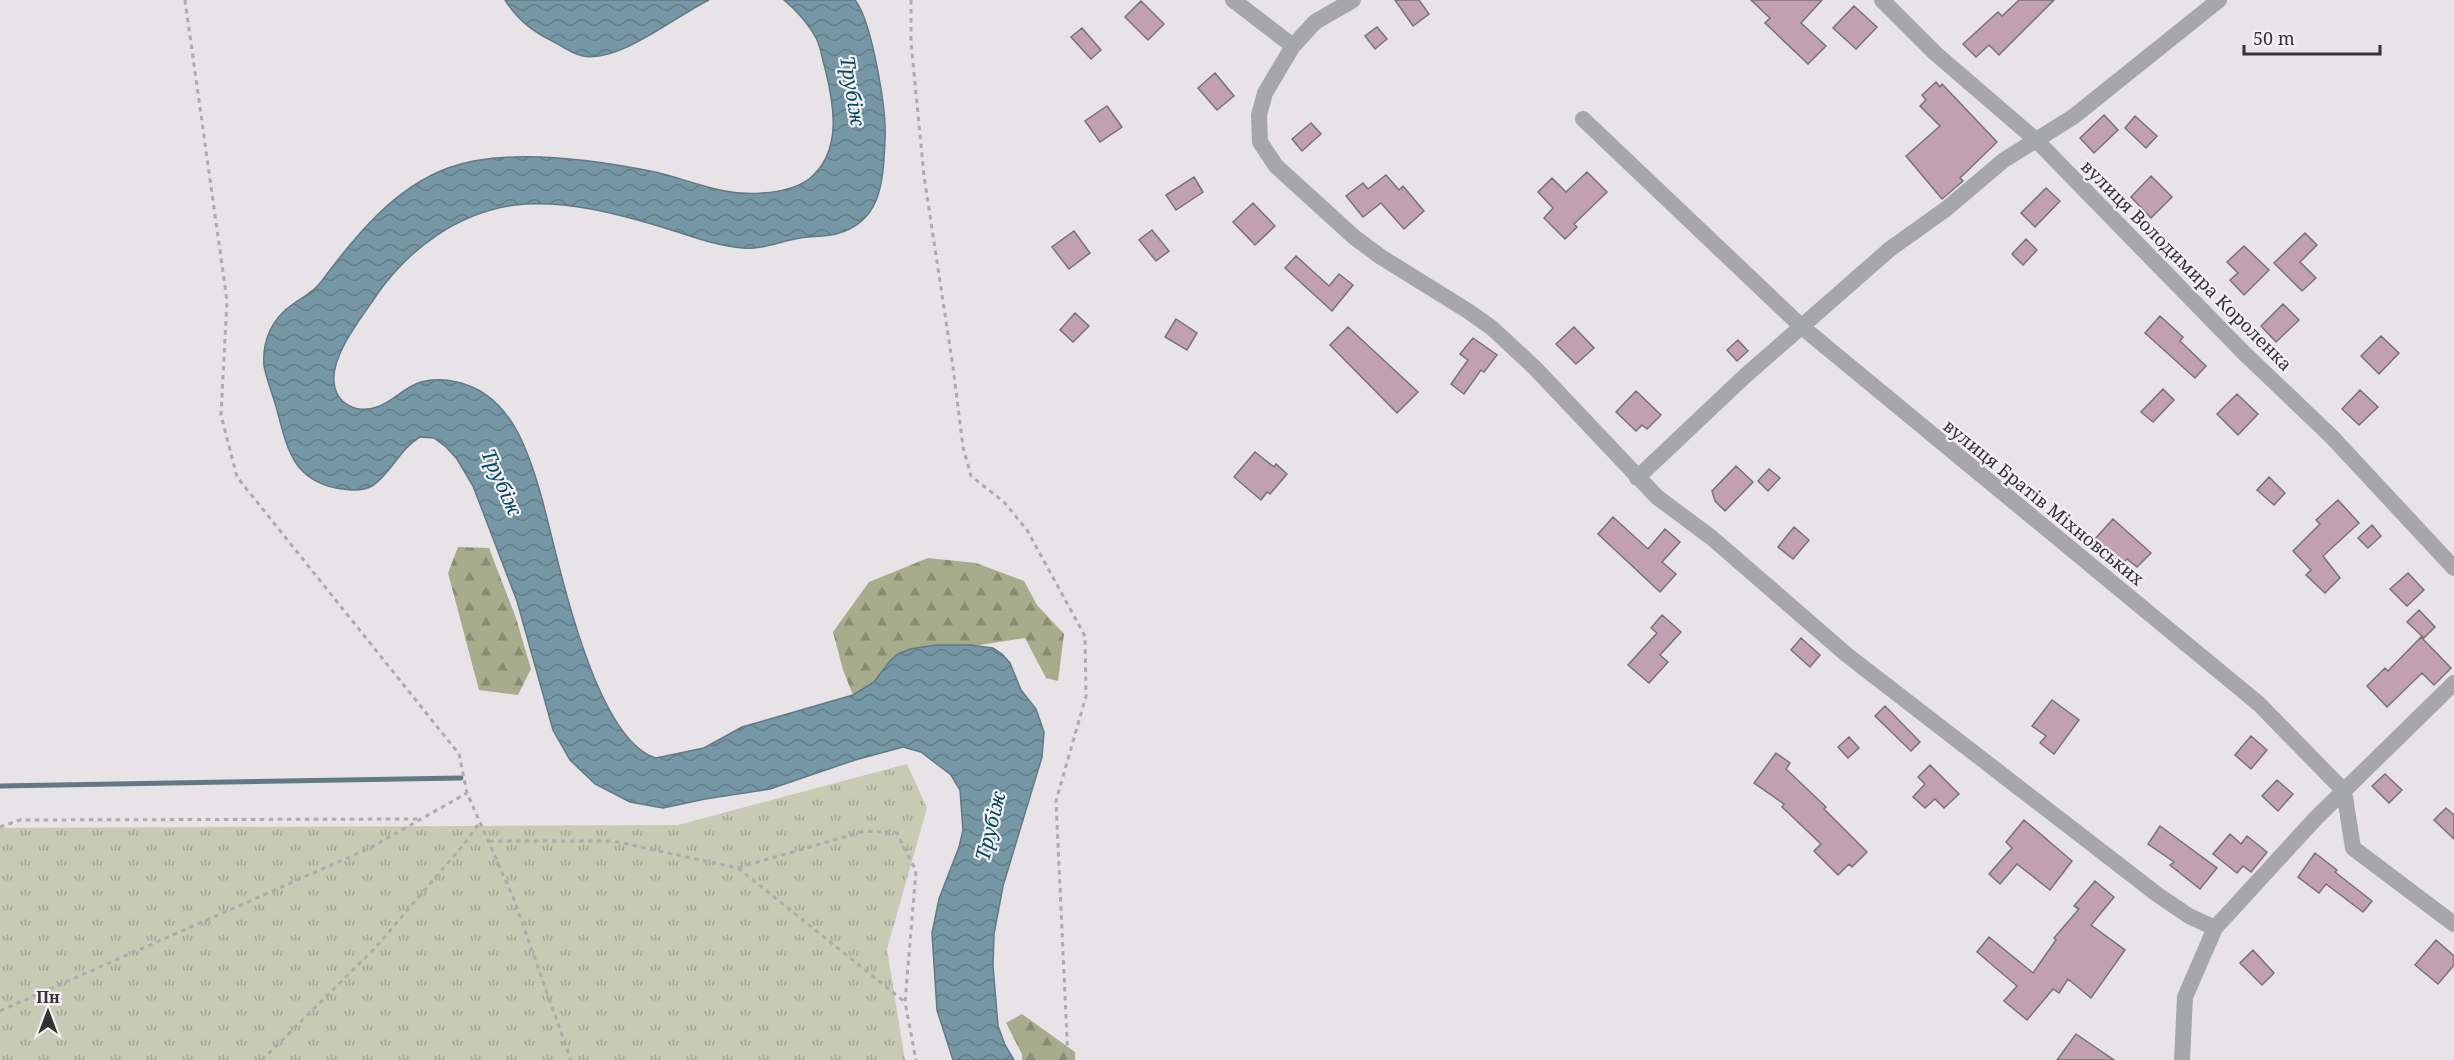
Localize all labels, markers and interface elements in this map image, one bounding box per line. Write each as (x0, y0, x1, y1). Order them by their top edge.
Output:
scale bar (2244, 18, 2380, 56)
text: 50 m (2253, 26, 2295, 50)
water label: Трубіж (834, 54, 872, 129)
street label: вулиця Володимира Короленка (2076, 154, 2298, 376)
street label: вулиця Братів Міхновських (1939, 414, 2150, 591)
water label: Трубіж (475, 444, 529, 520)
water label: Трубіж (968, 788, 1012, 863)
north arrow (18, 982, 78, 1042)
text: Пн (36, 986, 60, 1008)

